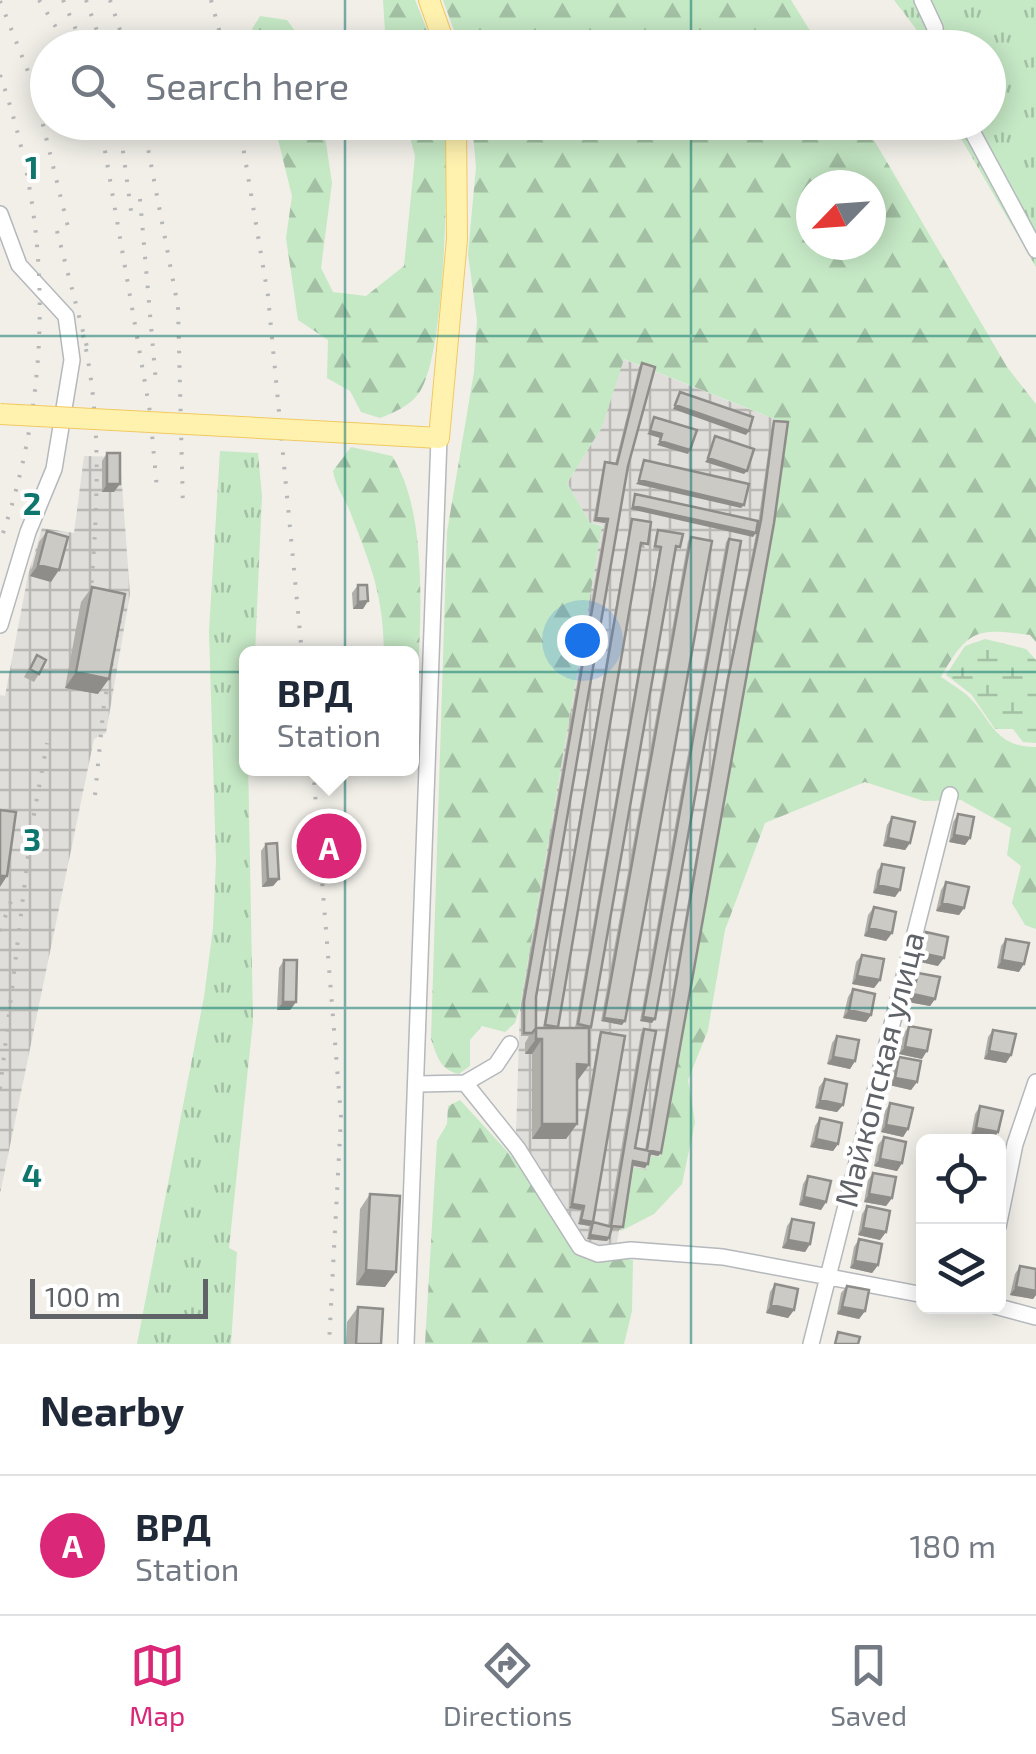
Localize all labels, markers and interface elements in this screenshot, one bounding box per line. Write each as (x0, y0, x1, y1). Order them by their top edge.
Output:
search box (30, 30, 1006, 140)
icon: search (65, 58, 120, 113)
text: Search here (145, 62, 349, 108)
text: 1 (25, 147, 39, 185)
north arrow (796, 170, 886, 260)
text: 2 (23, 483, 41, 521)
your location (557, 615, 608, 666)
popup (239, 646, 419, 776)
text: ВРД (277, 669, 353, 715)
text: Station (277, 715, 381, 753)
pin: A (296, 808, 362, 884)
text: 3 (23, 819, 41, 857)
street label: Майкопская улица (825, 927, 932, 1211)
map controls (916, 1134, 1006, 1314)
button: locate (916, 1134, 1006, 1224)
text: 4 (22, 1155, 42, 1193)
button: layers (916, 1224, 1006, 1314)
scale bar (30, 1274, 208, 1318)
text: 100 m (45, 1279, 121, 1313)
text: Nearby (40, 1384, 184, 1434)
text: ВРД (135, 1503, 211, 1549)
text: A (62, 1526, 83, 1564)
text: 180 m (909, 1526, 996, 1564)
text: Station (135, 1549, 239, 1587)
tab: Map (129, 1638, 185, 1732)
tab: Directions (443, 1638, 572, 1732)
tab: Saved (830, 1638, 907, 1732)

